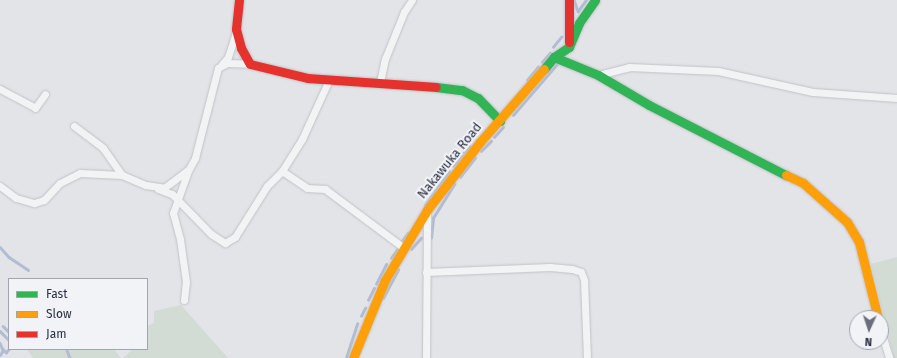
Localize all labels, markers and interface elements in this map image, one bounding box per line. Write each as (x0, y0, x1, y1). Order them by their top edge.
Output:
street label: Nakawuka Road (415, 120, 485, 202)
legend (8, 278, 148, 350)
text: Fast (46, 287, 68, 301)
text: Slow (46, 307, 72, 321)
north arrow (849, 310, 889, 350)
text: Jam (46, 327, 66, 341)
text: N (864, 335, 872, 348)

